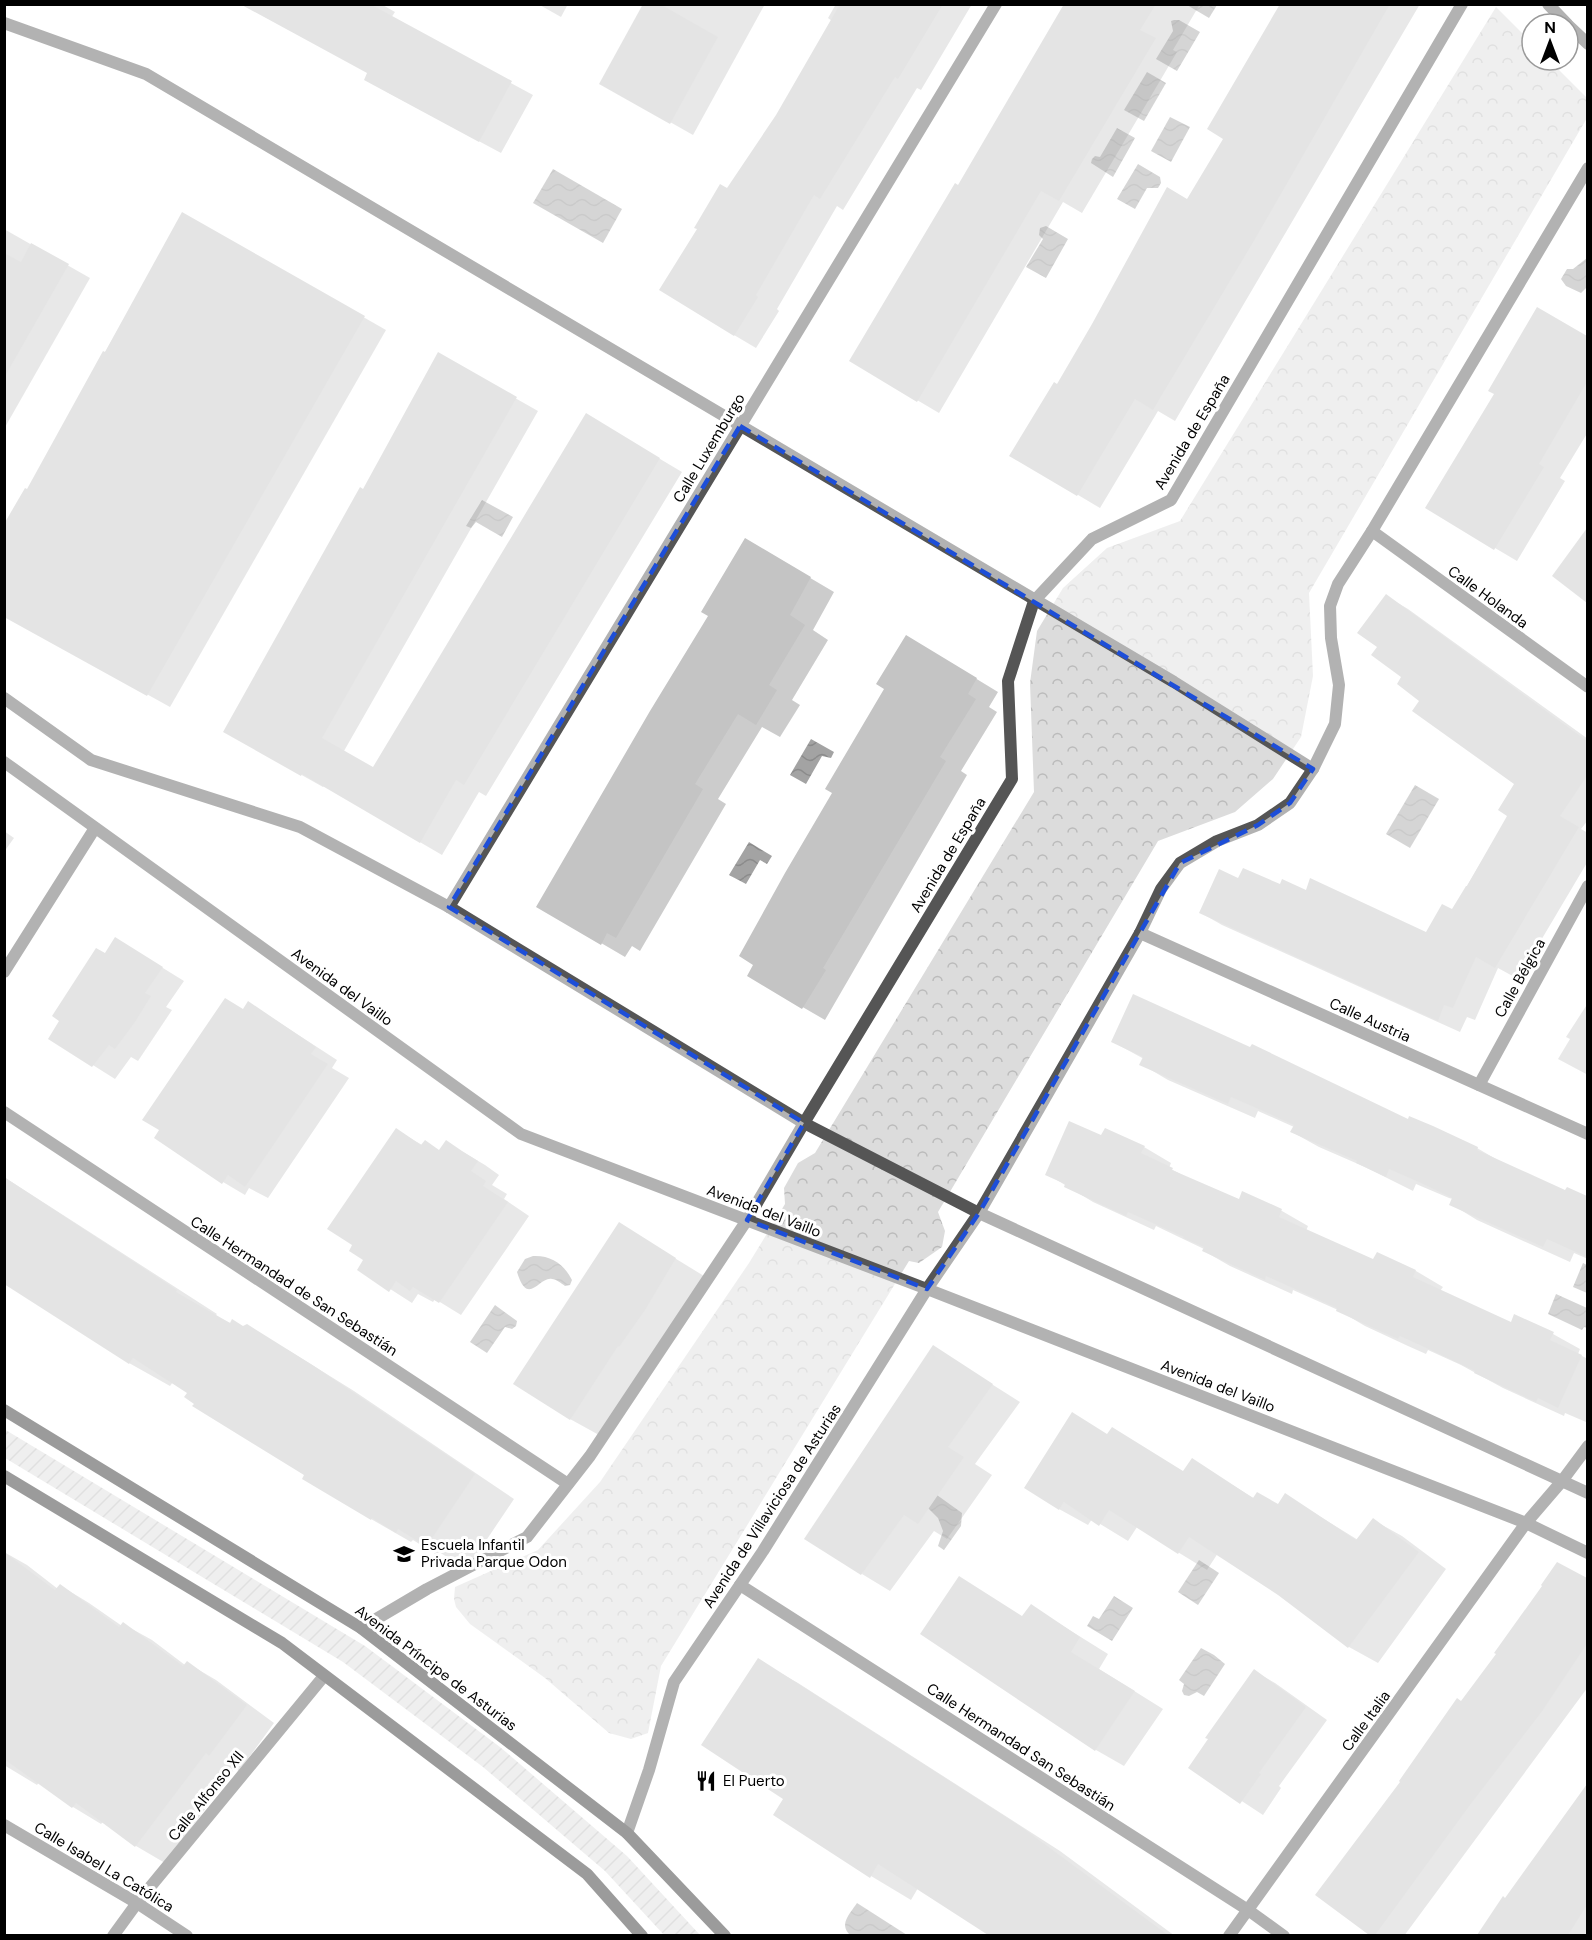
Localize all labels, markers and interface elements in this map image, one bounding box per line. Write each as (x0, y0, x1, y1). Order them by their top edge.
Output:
north arrow (1520, 12, 1580, 72)
text: N (1544, 17, 1556, 38)
street label: Avenida de España (1150, 371, 1234, 493)
street label: Calle Luxemburgo (669, 390, 750, 506)
street label: Calle Holanda (1444, 561, 1532, 633)
street label: Avenida de España (906, 794, 990, 916)
street label: Calle Bélgica (1490, 935, 1550, 1021)
street label: Avenida del Vaillo (287, 943, 397, 1031)
street label: Calle Austria (1326, 993, 1414, 1047)
street label: Avenida del Vaillo (704, 1180, 824, 1242)
street label: Calle Hermandad de San Sebastián (187, 1211, 401, 1361)
street label: Avenida del Vaillo (1158, 1355, 1278, 1417)
street label: Avenida de Villaviciosa de Asturias (698, 1400, 846, 1612)
place label: Escuela Infantil Privada Parque Odon (421, 1535, 567, 1572)
school or university icon: Escuela Infantil Privada Parque Odon (392, 1542, 416, 1566)
street label: Avenida Príncipe de Asturias (351, 1601, 521, 1735)
street label: Calle Hermandad San Sebastián (923, 1678, 1119, 1816)
street label: Calle Italia (1337, 1686, 1395, 1756)
street label: Calle Alfonso XII (164, 1747, 248, 1845)
restaurant icon: El Puerto (694, 1769, 718, 1793)
place label: El Puerto (723, 1771, 785, 1791)
street label: Calle Isabel La Católica (30, 1817, 178, 1917)

